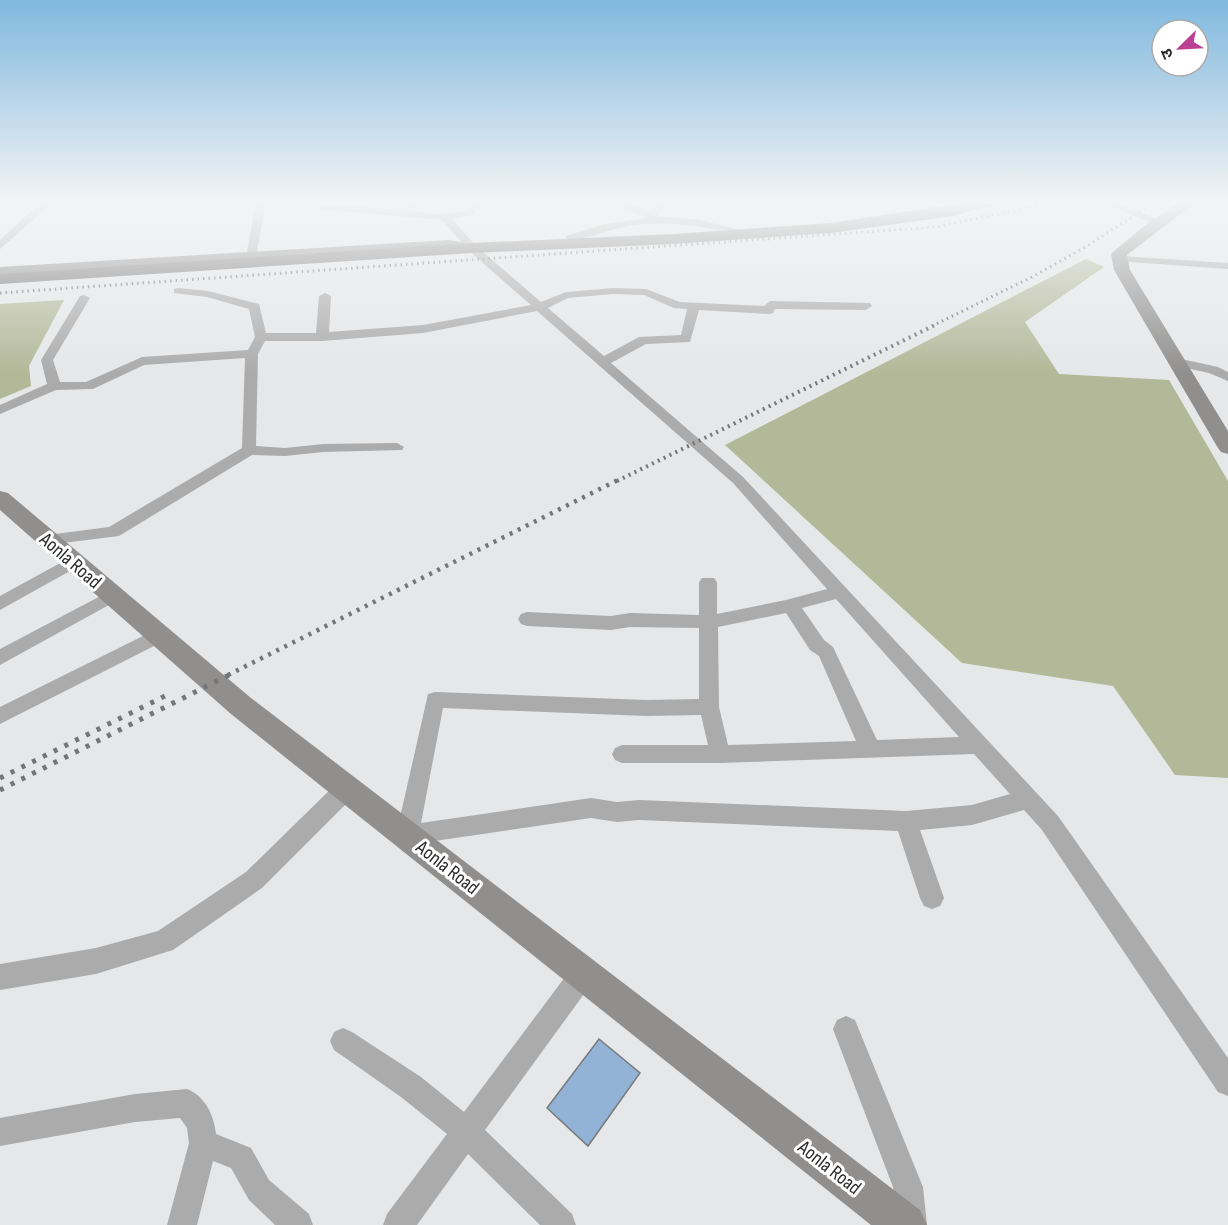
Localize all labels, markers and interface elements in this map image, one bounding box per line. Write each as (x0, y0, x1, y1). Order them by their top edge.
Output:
north arrow (1150, 18, 1210, 78)
text: उ (1157, 45, 1178, 62)
street label: Aonla Road (34, 527, 106, 594)
street label: Aonla Road (410, 835, 484, 900)
street label: Aonla Road (792, 1135, 866, 1200)

